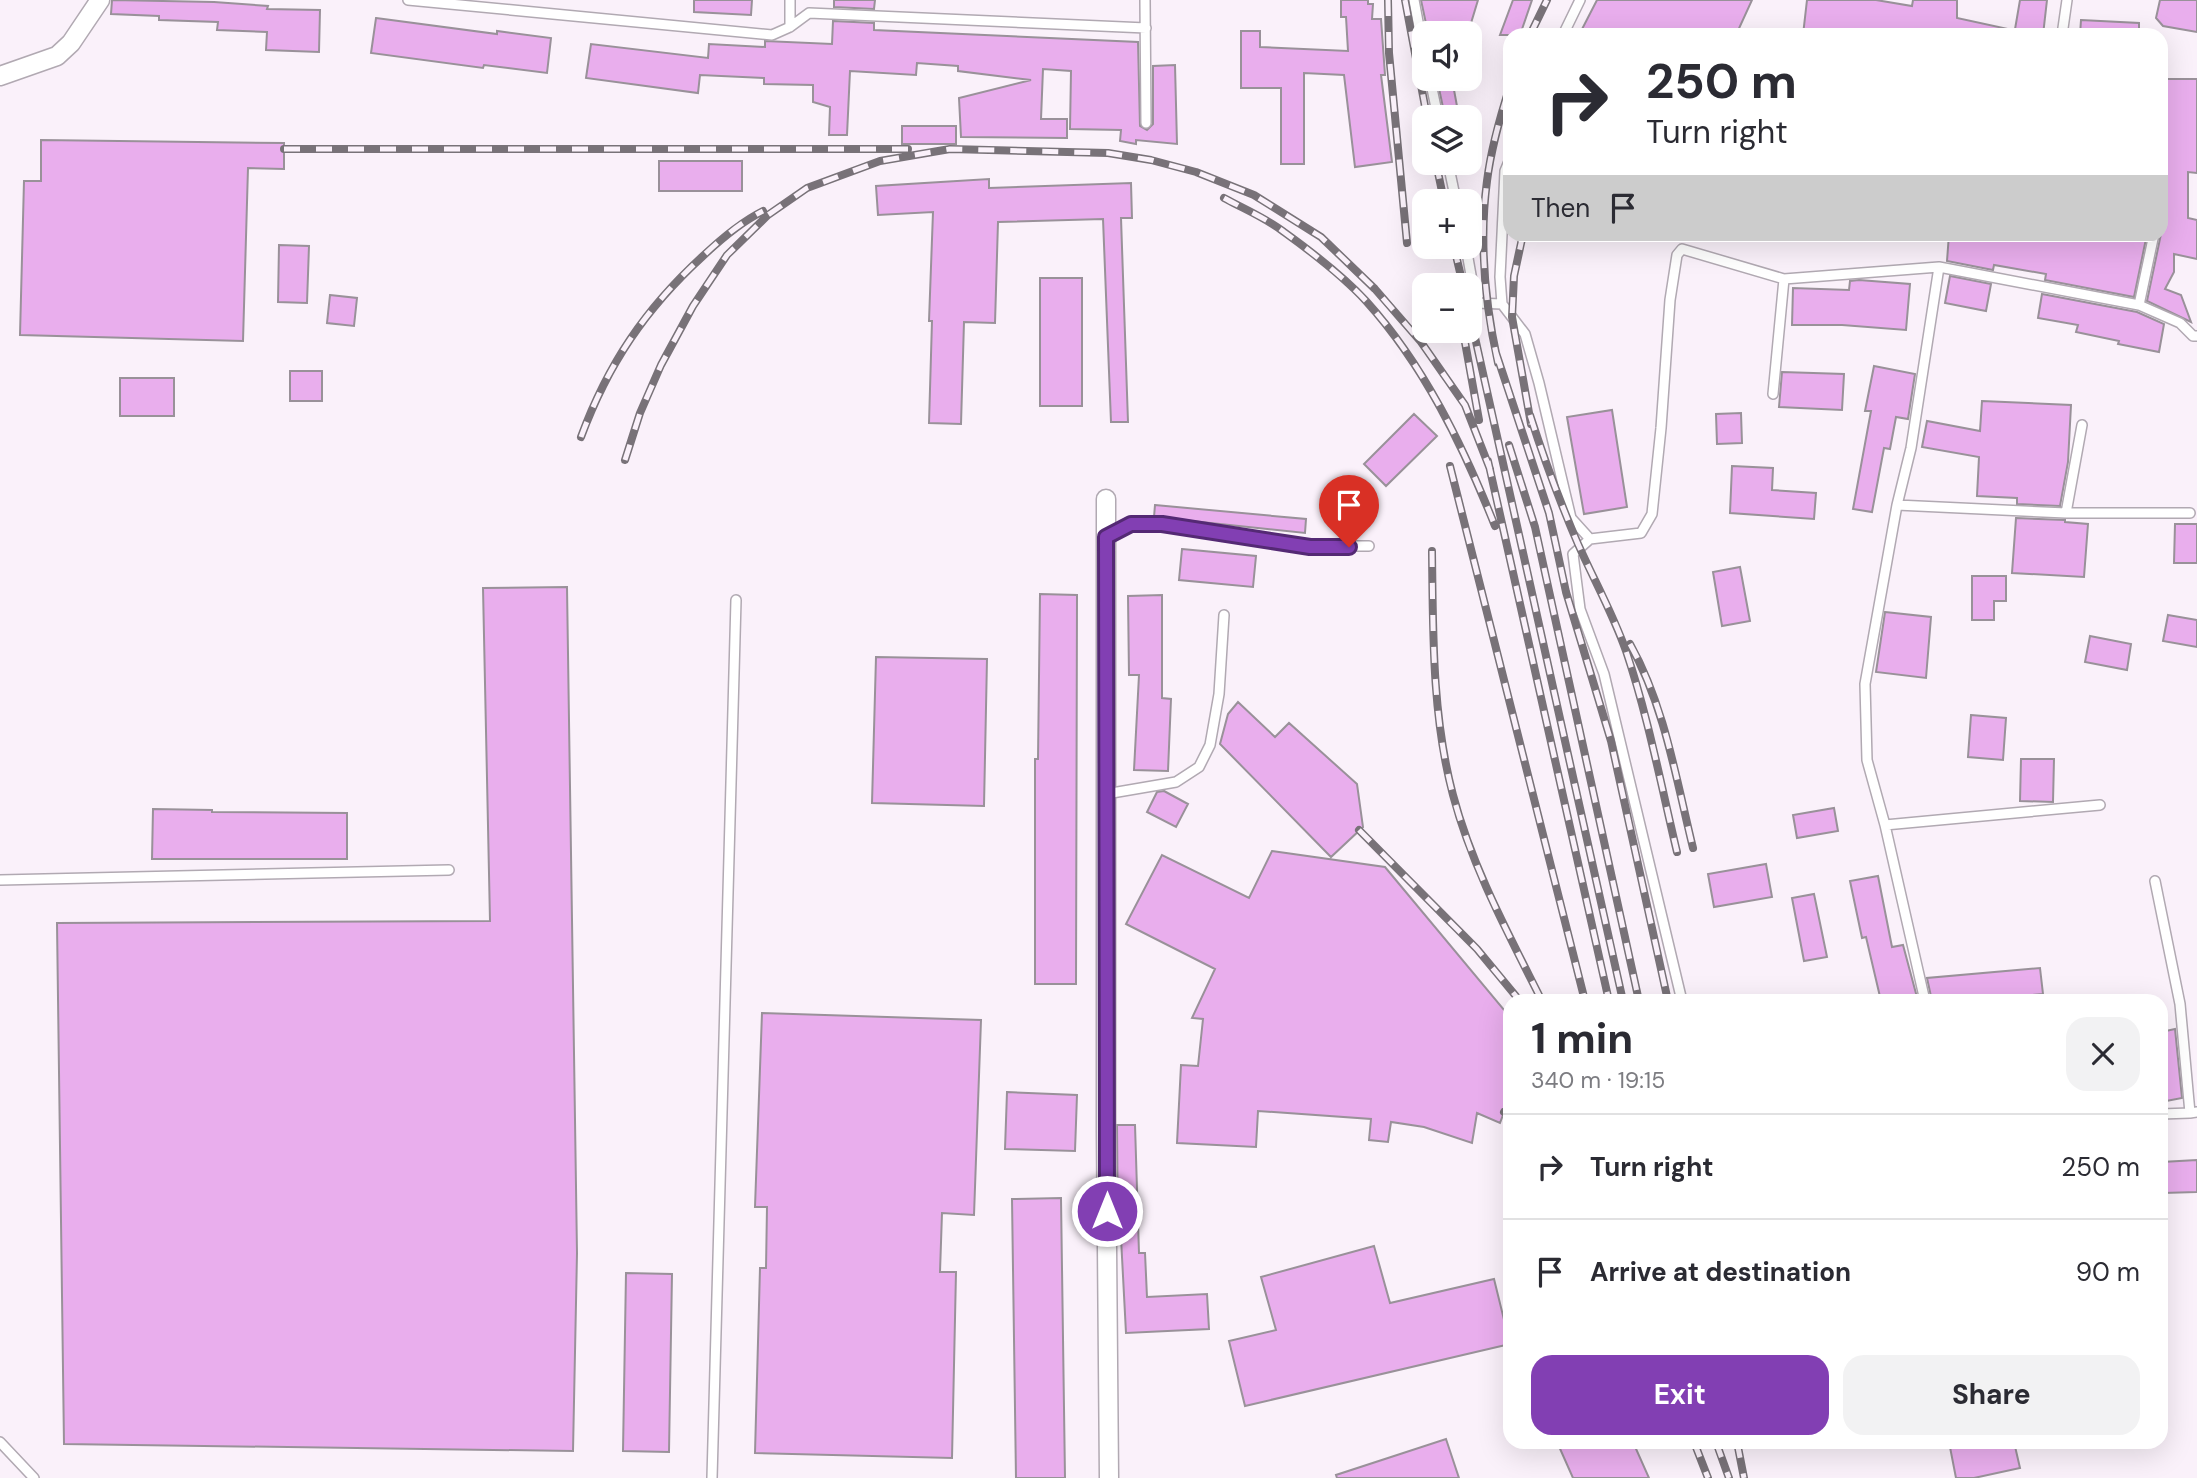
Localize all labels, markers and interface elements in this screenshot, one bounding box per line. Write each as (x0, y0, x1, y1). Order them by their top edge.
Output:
map controls (1412, 21, 1482, 343)
button: sound (1412, 21, 1482, 91)
text: 250 m (1646, 49, 1797, 113)
icon: right (1531, 56, 1622, 147)
button: layers (1412, 105, 1482, 175)
text: Turn right (1646, 111, 1788, 153)
button: + (1412, 189, 1482, 259)
icon: arrive (1604, 189, 1642, 227)
text: Then (1531, 191, 1590, 225)
button: − (1412, 273, 1482, 343)
pin (1319, 475, 1379, 547)
icon: arrive (1330, 486, 1368, 524)
text: 1 min (1531, 1011, 1633, 1066)
button: close (2066, 1017, 2140, 1091)
text: 340 m · 19:15 (1531, 1065, 1665, 1095)
icon: right (1531, 1148, 1569, 1186)
text: Turn right (1590, 1150, 1714, 1184)
text: 250 m (2061, 1150, 2140, 1184)
position arrow (1070, 1174, 1144, 1248)
icon: arrive (1531, 1253, 1569, 1291)
text: Arrive at destination (1590, 1255, 1851, 1289)
text: 90 m (2076, 1255, 2140, 1289)
button: Exit (1531, 1355, 1829, 1435)
button: Share (1843, 1355, 2140, 1435)

